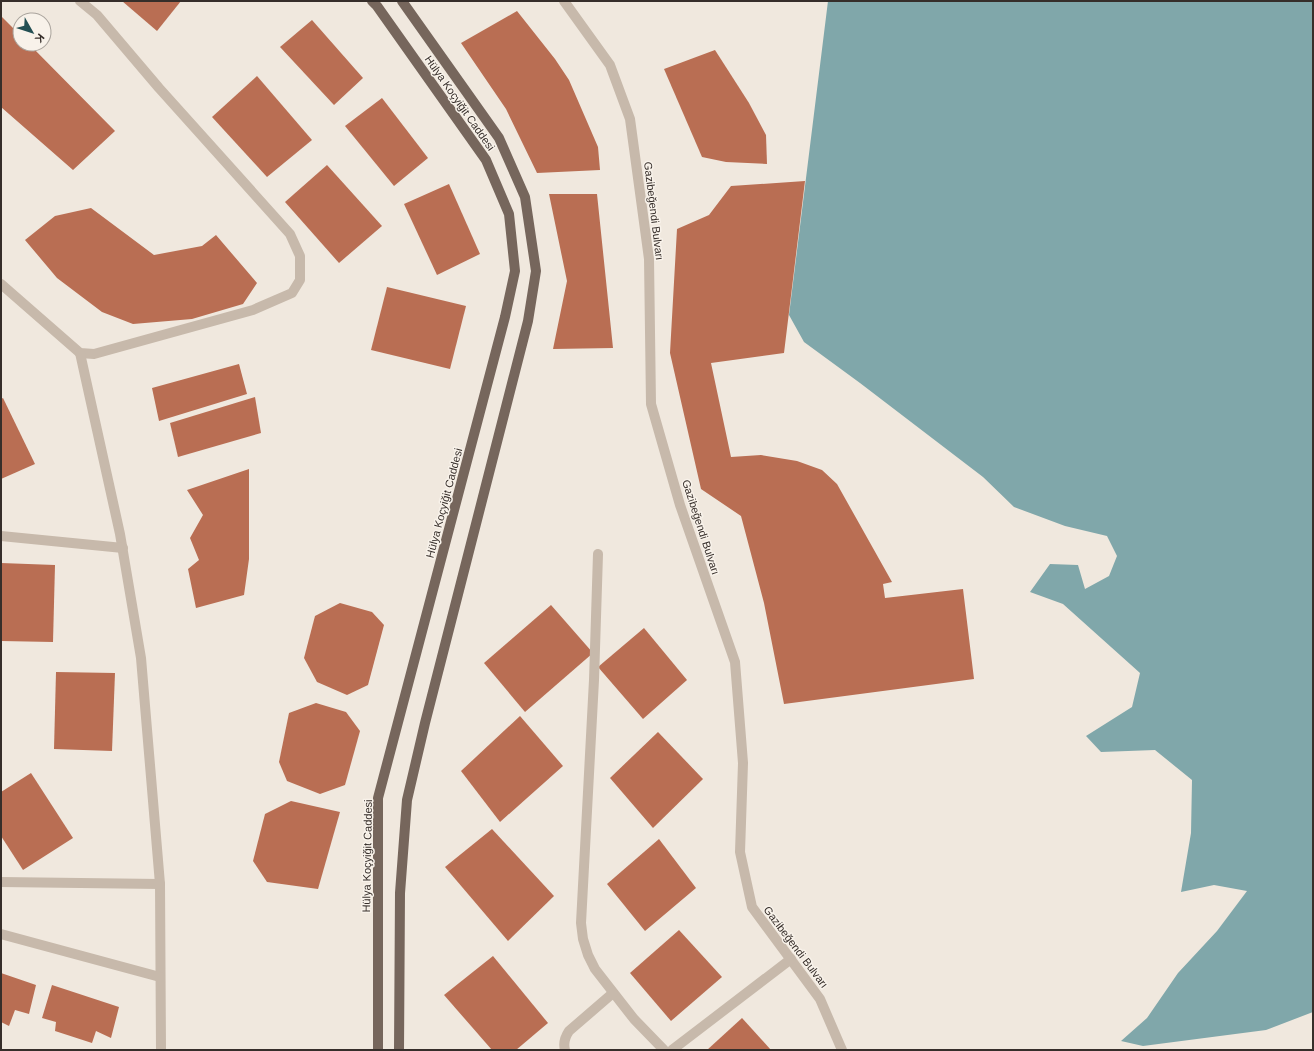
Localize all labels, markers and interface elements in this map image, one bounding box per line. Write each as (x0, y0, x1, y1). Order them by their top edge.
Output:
north arrow (12, 12, 52, 52)
text: K (33, 31, 47, 45)
street label: Hülya Koçyiğit Caddesi (423, 53, 497, 153)
street label: Gazibeğendi Bulvarı (642, 161, 666, 261)
street label: Hülya Koçyiğit Caddesi (424, 447, 464, 559)
street label: Gazibeğendi Bulvarı (680, 478, 722, 576)
street label: Hülya Koçyiğit Caddesi (360, 799, 374, 913)
street label: Gazibeğendi Bulvarı (761, 904, 831, 990)

